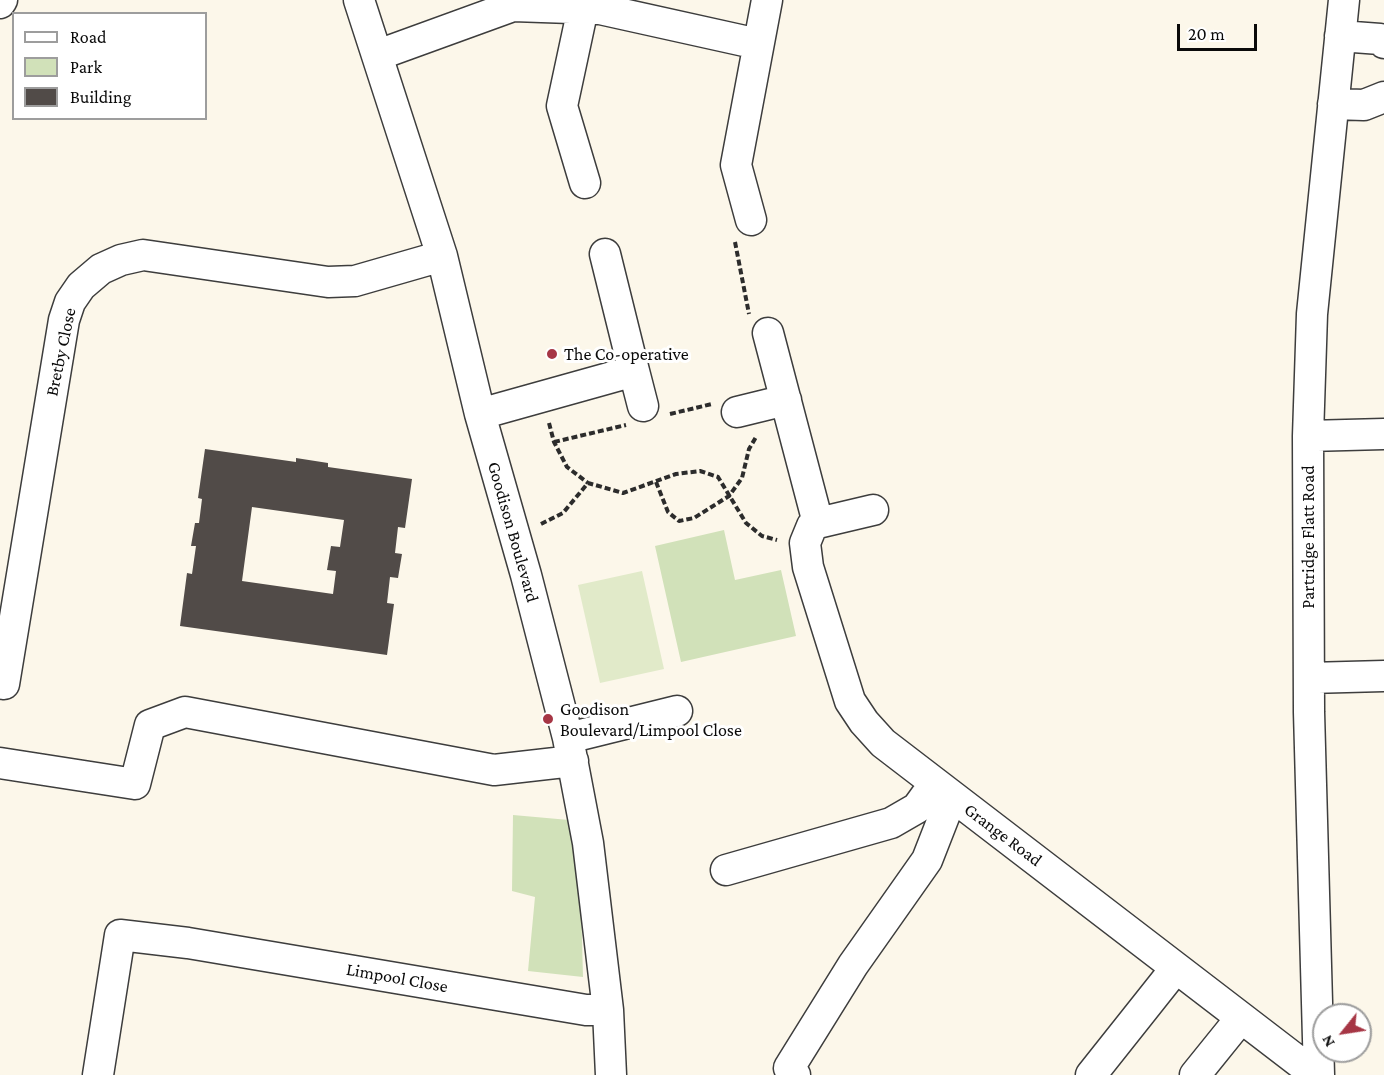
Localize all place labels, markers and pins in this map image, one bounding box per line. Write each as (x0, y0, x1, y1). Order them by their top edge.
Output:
place label: The Co-operative (564, 343, 689, 365)
marker: The Co-operative (545, 347, 559, 361)
place label: Goodison Boulevard/Limpool Close (560, 698, 742, 740)
marker: Goodison Boulevard/Limpool Close (541, 712, 555, 726)

